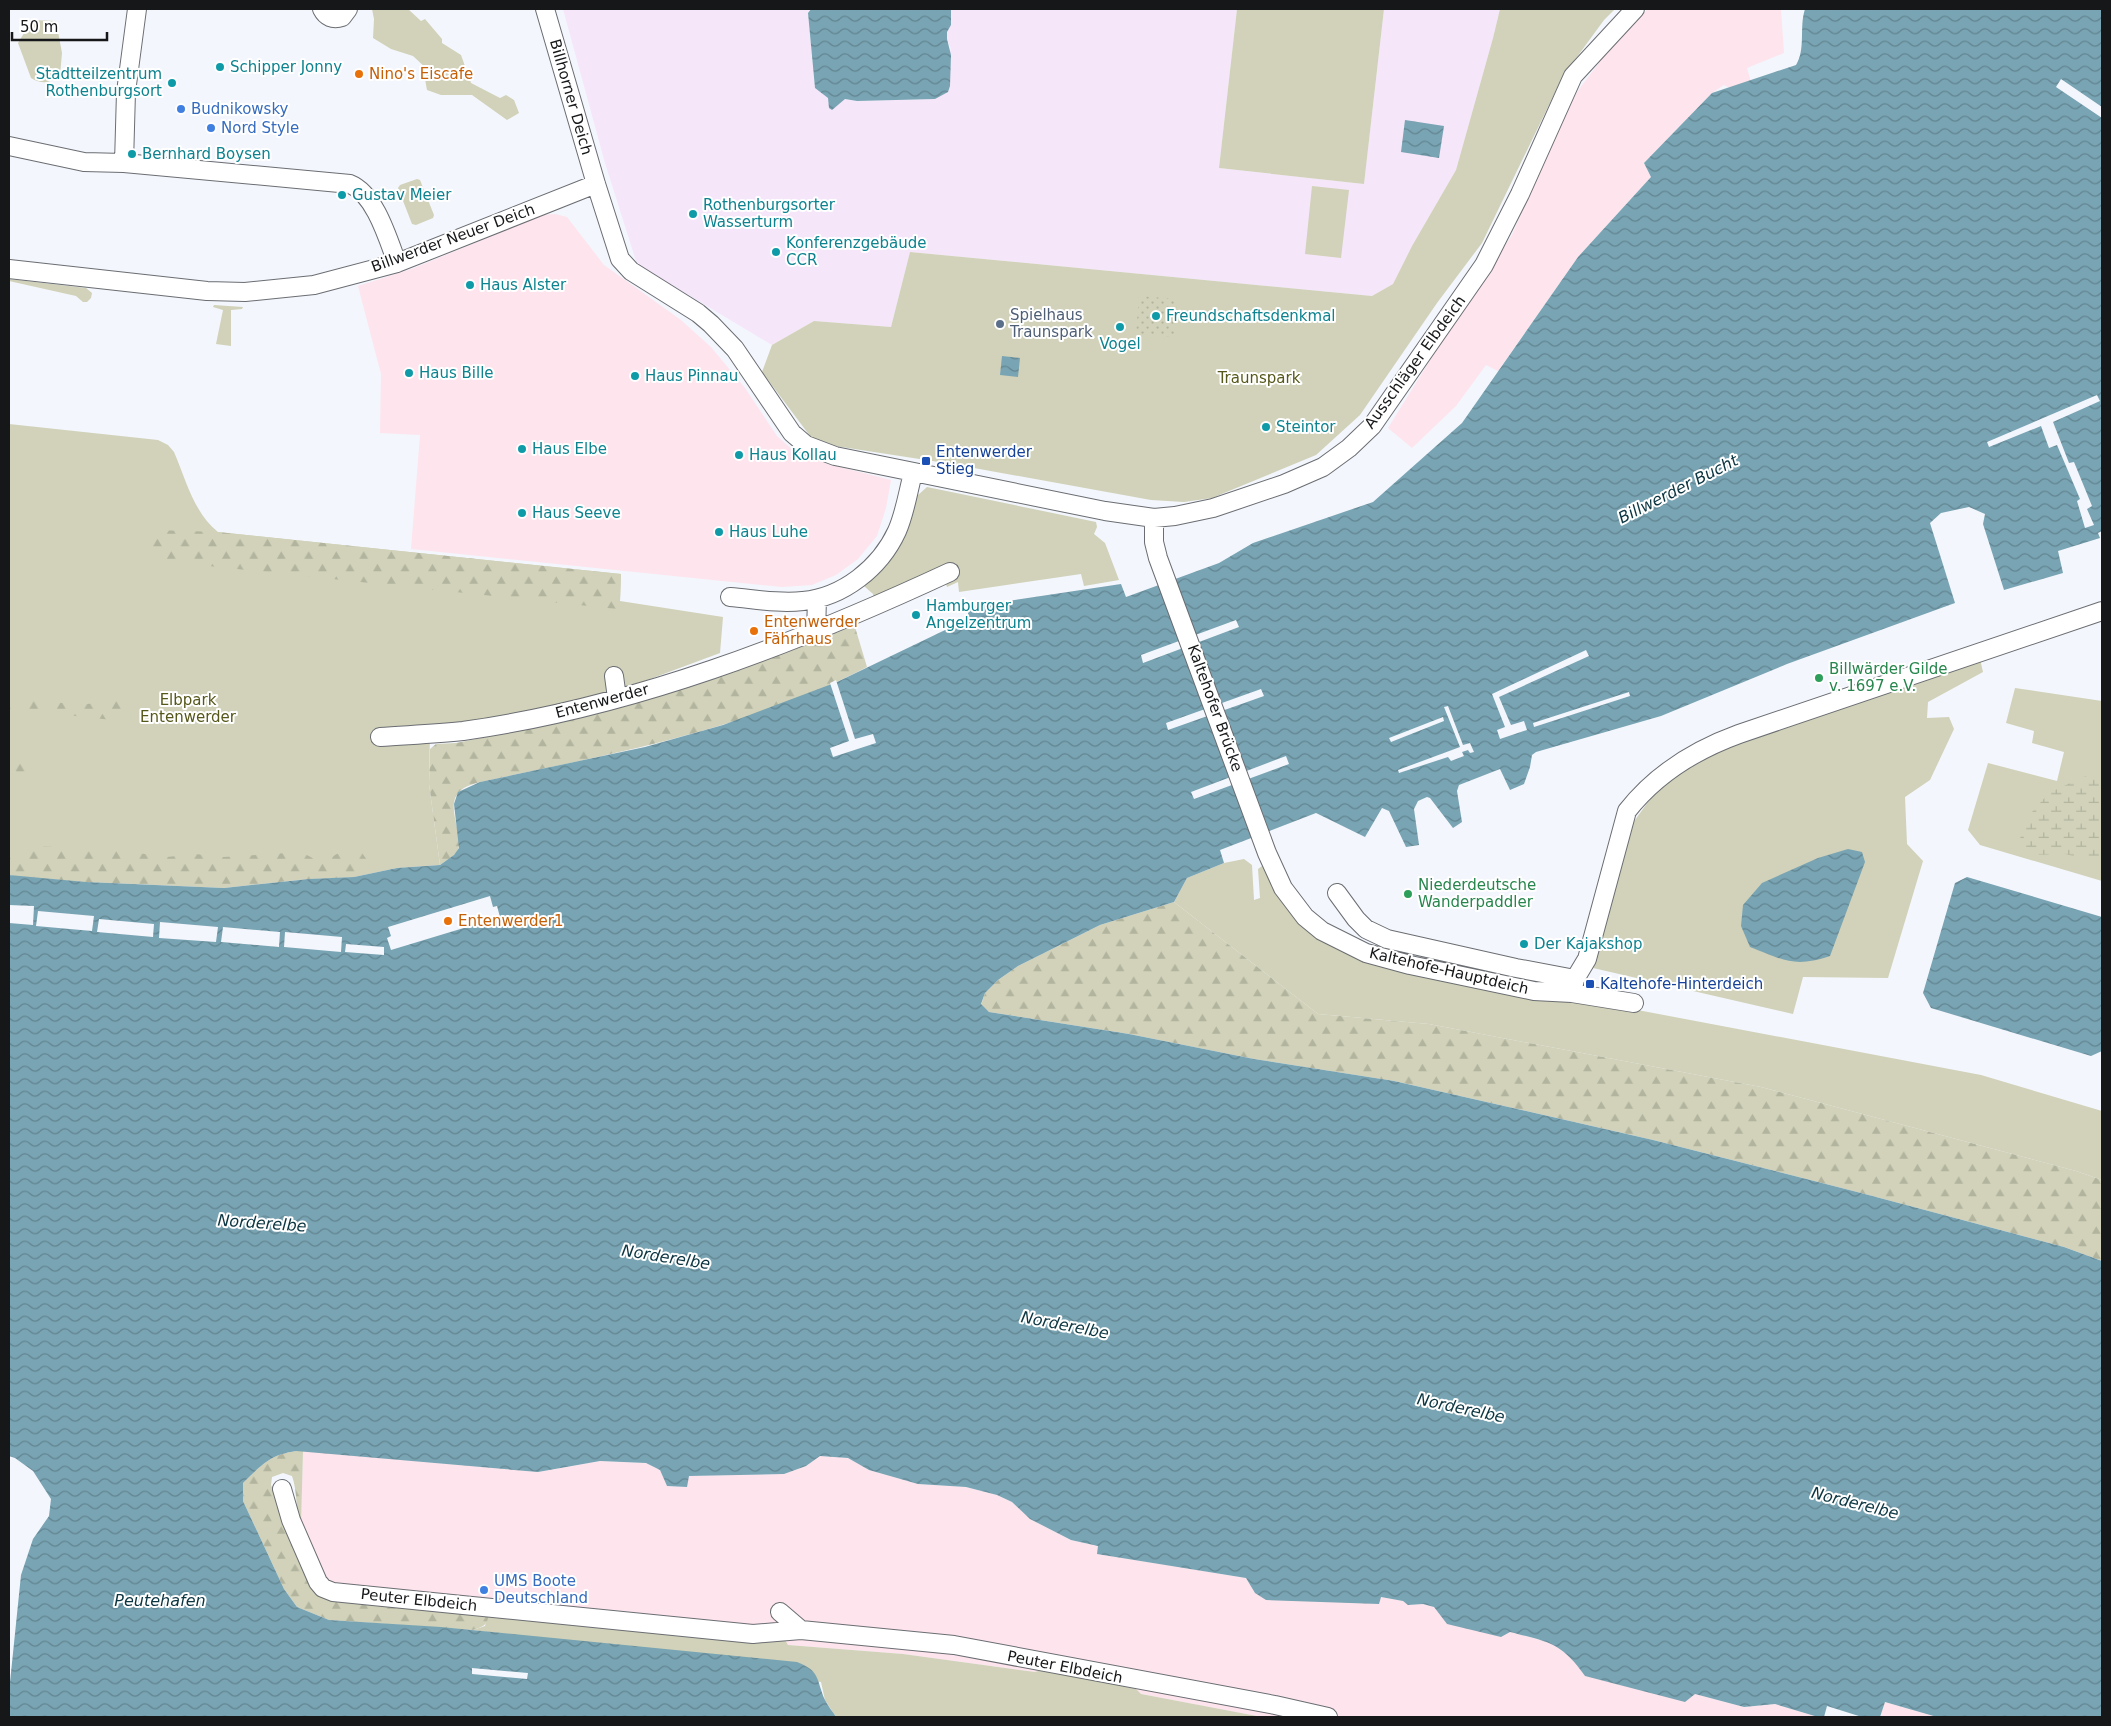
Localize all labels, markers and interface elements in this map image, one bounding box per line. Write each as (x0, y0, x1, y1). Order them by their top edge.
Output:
scale bar (12, 10, 108, 42)
text: 50 m (20, 18, 58, 36)
street label: Billhorner Deich (546, 37, 596, 157)
place label: Schipper Jonny (230, 58, 342, 76)
marker: Schipper Jonny (214, 61, 226, 73)
place label: Stadtteilzentrum Rothenburgsort (36, 65, 162, 100)
place label: Nino's Eiscafe (369, 65, 473, 83)
marker: Nino's Eiscafe (353, 68, 365, 80)
marker: Stadtteilzentrum Rothenburgsort (166, 77, 178, 89)
place label: Budnikowsky (191, 100, 289, 118)
marker: Budnikowsky (175, 103, 187, 115)
place label: Nord Style (221, 119, 299, 137)
marker: Nord Style (205, 122, 217, 134)
place label: Bernhard Boysen (142, 145, 271, 163)
marker: Bernhard Boysen (126, 148, 138, 160)
place label: Gustav Meier (352, 186, 452, 204)
marker: Gustav Meier (336, 189, 348, 201)
place label: Rothenburgsorter Wasserturm (703, 196, 836, 231)
street label: Billwerder Neuer Deich (369, 200, 537, 276)
marker: Rothenburgsorter Wasserturm (687, 208, 699, 220)
place label: Konferenzgebäude CCR (786, 234, 926, 269)
marker: Konferenzgebäude CCR (770, 246, 782, 258)
place label: Haus Alster (480, 276, 567, 294)
marker: Haus Alster (464, 279, 476, 291)
street label: Ausschläger Elbdeich (1361, 292, 1469, 432)
place label: Spielhaus Traunspark (1009, 306, 1093, 341)
place label: Freundschaftsdenkmal (1166, 307, 1336, 325)
marker: Freundschaftsdenkmal (1150, 310, 1162, 322)
marker: Spielhaus Traunspark (994, 318, 1006, 330)
marker: Vogel (1114, 321, 1126, 333)
place label: Vogel (1099, 335, 1141, 353)
place label: Haus Bille (419, 364, 494, 382)
marker: Haus Bille (403, 367, 415, 379)
place label: Haus Pinnau (645, 367, 738, 385)
park label: Traunspark (1217, 369, 1301, 387)
marker: Haus Pinnau (629, 370, 641, 382)
place label: Steintor (1276, 418, 1336, 436)
marker: Steintor (1260, 421, 1272, 433)
place label: Haus Elbe (532, 440, 607, 458)
marker: Haus Elbe (516, 443, 528, 455)
place label: Entenwerder Stieg (936, 443, 1033, 478)
place label: Haus Kollau (749, 446, 837, 464)
marker: Haus Kollau (733, 449, 745, 461)
water label: Billwerder Bucht (1615, 450, 1742, 527)
marker: Entenwerder Stieg (920, 455, 932, 467)
place label: Haus Seeve (532, 504, 621, 522)
marker: Haus Seeve (516, 507, 528, 519)
place label: Haus Luhe (729, 523, 808, 541)
marker: Haus Luhe (713, 526, 725, 538)
place label: Hamburger Angelzentrum (926, 597, 1031, 632)
marker: Hamburger Angelzentrum (910, 609, 922, 621)
place label: Entenwerder Fährhaus (764, 613, 861, 648)
marker: Entenwerder Fährhaus (748, 625, 760, 637)
street label: Kaltehofer Brücke (1184, 642, 1246, 774)
place label: Billwärder Gilde v. 1697 e.V. (1829, 660, 1948, 695)
marker: Billwärder Gilde v. 1697 e.V. (1813, 672, 1825, 684)
street label: Entenwerder (553, 680, 651, 722)
park label: Elbpark Entenwerder (140, 691, 237, 726)
place label: Niederdeutsche Wanderpaddler (1418, 876, 1536, 911)
marker: Niederdeutsche Wanderpaddler (1402, 888, 1414, 900)
place label: Entenwerder1 (458, 912, 563, 930)
marker: Entenwerder1 (442, 915, 454, 927)
place label: Der Kajakshop (1534, 935, 1643, 953)
marker: Der Kajakshop (1518, 938, 1530, 950)
street label: Kaltehofe-Hauptdeich (1368, 944, 1530, 998)
place label: Kaltehofe-Hinterdeich (1600, 975, 1763, 993)
marker: Kaltehofe-Hinterdeich (1584, 978, 1596, 990)
water label: Norderelbe (217, 1210, 307, 1236)
water label: Norderelbe (620, 1241, 712, 1273)
water label: Norderelbe (1019, 1307, 1111, 1343)
water label: Norderelbe (1415, 1389, 1507, 1427)
water label: Norderelbe (1809, 1483, 1901, 1523)
place label: UMS Boote Deutschland (494, 1572, 588, 1607)
marker: UMS Boote Deutschland (478, 1584, 490, 1596)
street label: Peuter Elbdeich (360, 1585, 478, 1615)
water label: Peutehafen (114, 1591, 206, 1610)
street label: Peuter Elbdeich (1006, 1647, 1124, 1687)

